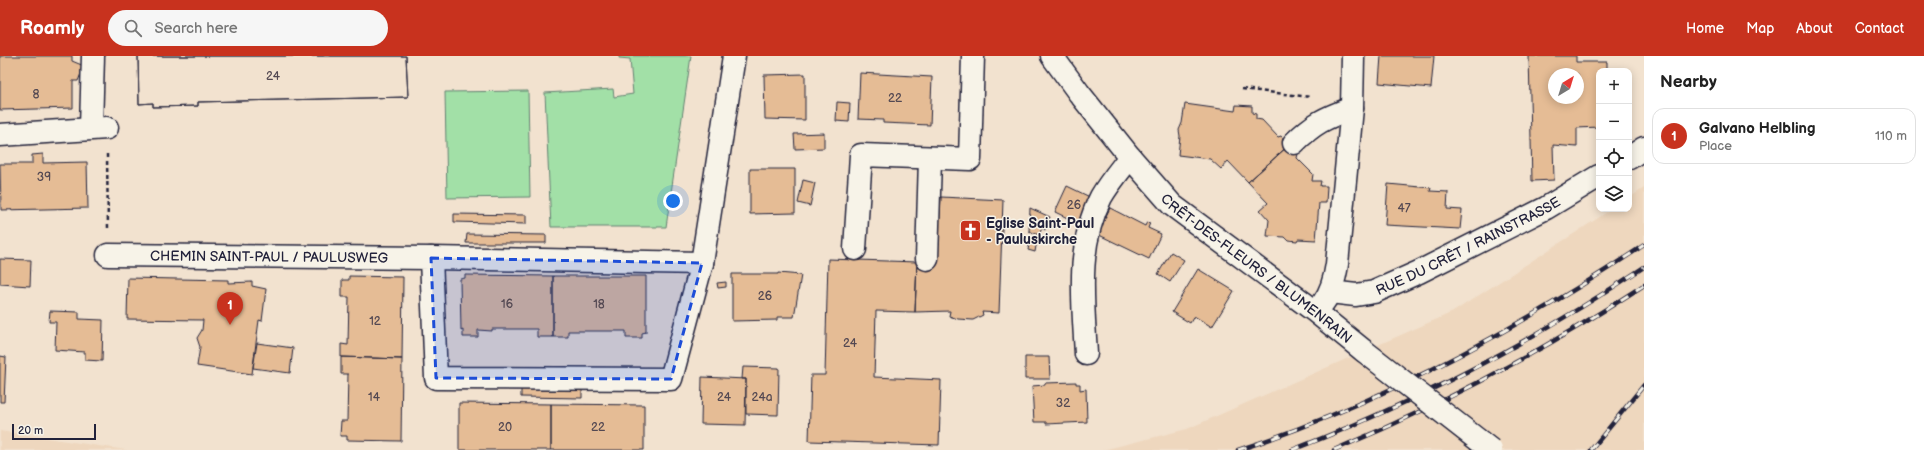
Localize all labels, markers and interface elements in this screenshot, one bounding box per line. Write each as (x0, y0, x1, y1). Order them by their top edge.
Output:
search box (108, 10, 388, 46)
text: Roamly (20, 17, 84, 40)
icon: search (122, 17, 144, 39)
text: Search here (154, 19, 238, 38)
text: Home (1686, 20, 1724, 37)
text: Map (1746, 20, 1774, 37)
text: About (1796, 20, 1833, 37)
text: Contact (1855, 20, 1904, 37)
north arrow (1548, 68, 1584, 104)
map controls (1596, 68, 1632, 212)
button: + (1596, 68, 1632, 104)
house number: 24 (266, 69, 281, 84)
text: Nearby (1660, 72, 1717, 92)
house number: 8 (33, 87, 40, 102)
house number: 22 (888, 91, 902, 106)
button: − (1596, 104, 1632, 140)
text: Galvano Helbling (1699, 119, 1815, 138)
text: 1 (1671, 128, 1677, 144)
text: 110 m (1875, 128, 1907, 144)
text: Place (1699, 138, 1732, 154)
button: locate (1596, 140, 1632, 176)
house number: 39 (37, 170, 51, 185)
button: layers (1596, 176, 1632, 212)
street label: CRÊT-DES-FLEURS / BLUMENRAIN (1157, 190, 1356, 347)
your location (663, 191, 683, 211)
street label: RUE DU CRÊT / RAINSTRASSE (1373, 193, 1563, 299)
house number: 26 (1067, 198, 1081, 213)
house number: 47 (1397, 201, 1411, 216)
place label: Eglise Saint-Paul - Pauluskirche (986, 215, 1094, 248)
church icon: Eglise Saint-Paul - Pauluskirche (957, 218, 983, 244)
street label: CHEMIN SAINT-PAUL / PAULUSWEG (150, 247, 389, 266)
house number: 26 (758, 289, 772, 304)
pin: 1 (217, 292, 243, 325)
house number: 16 (501, 297, 513, 312)
house number: 18 (593, 297, 605, 312)
house number: 12 (369, 314, 381, 329)
house number: 24 (843, 336, 858, 351)
house number: 14 (368, 390, 381, 405)
house number: 24 (717, 390, 732, 405)
house number: 24a (751, 390, 773, 405)
house number: 32 (1056, 396, 1070, 411)
house number: 20 (498, 420, 512, 435)
house number: 22 (591, 420, 605, 435)
scale bar (12, 422, 96, 441)
text: 20 m (18, 424, 43, 437)

